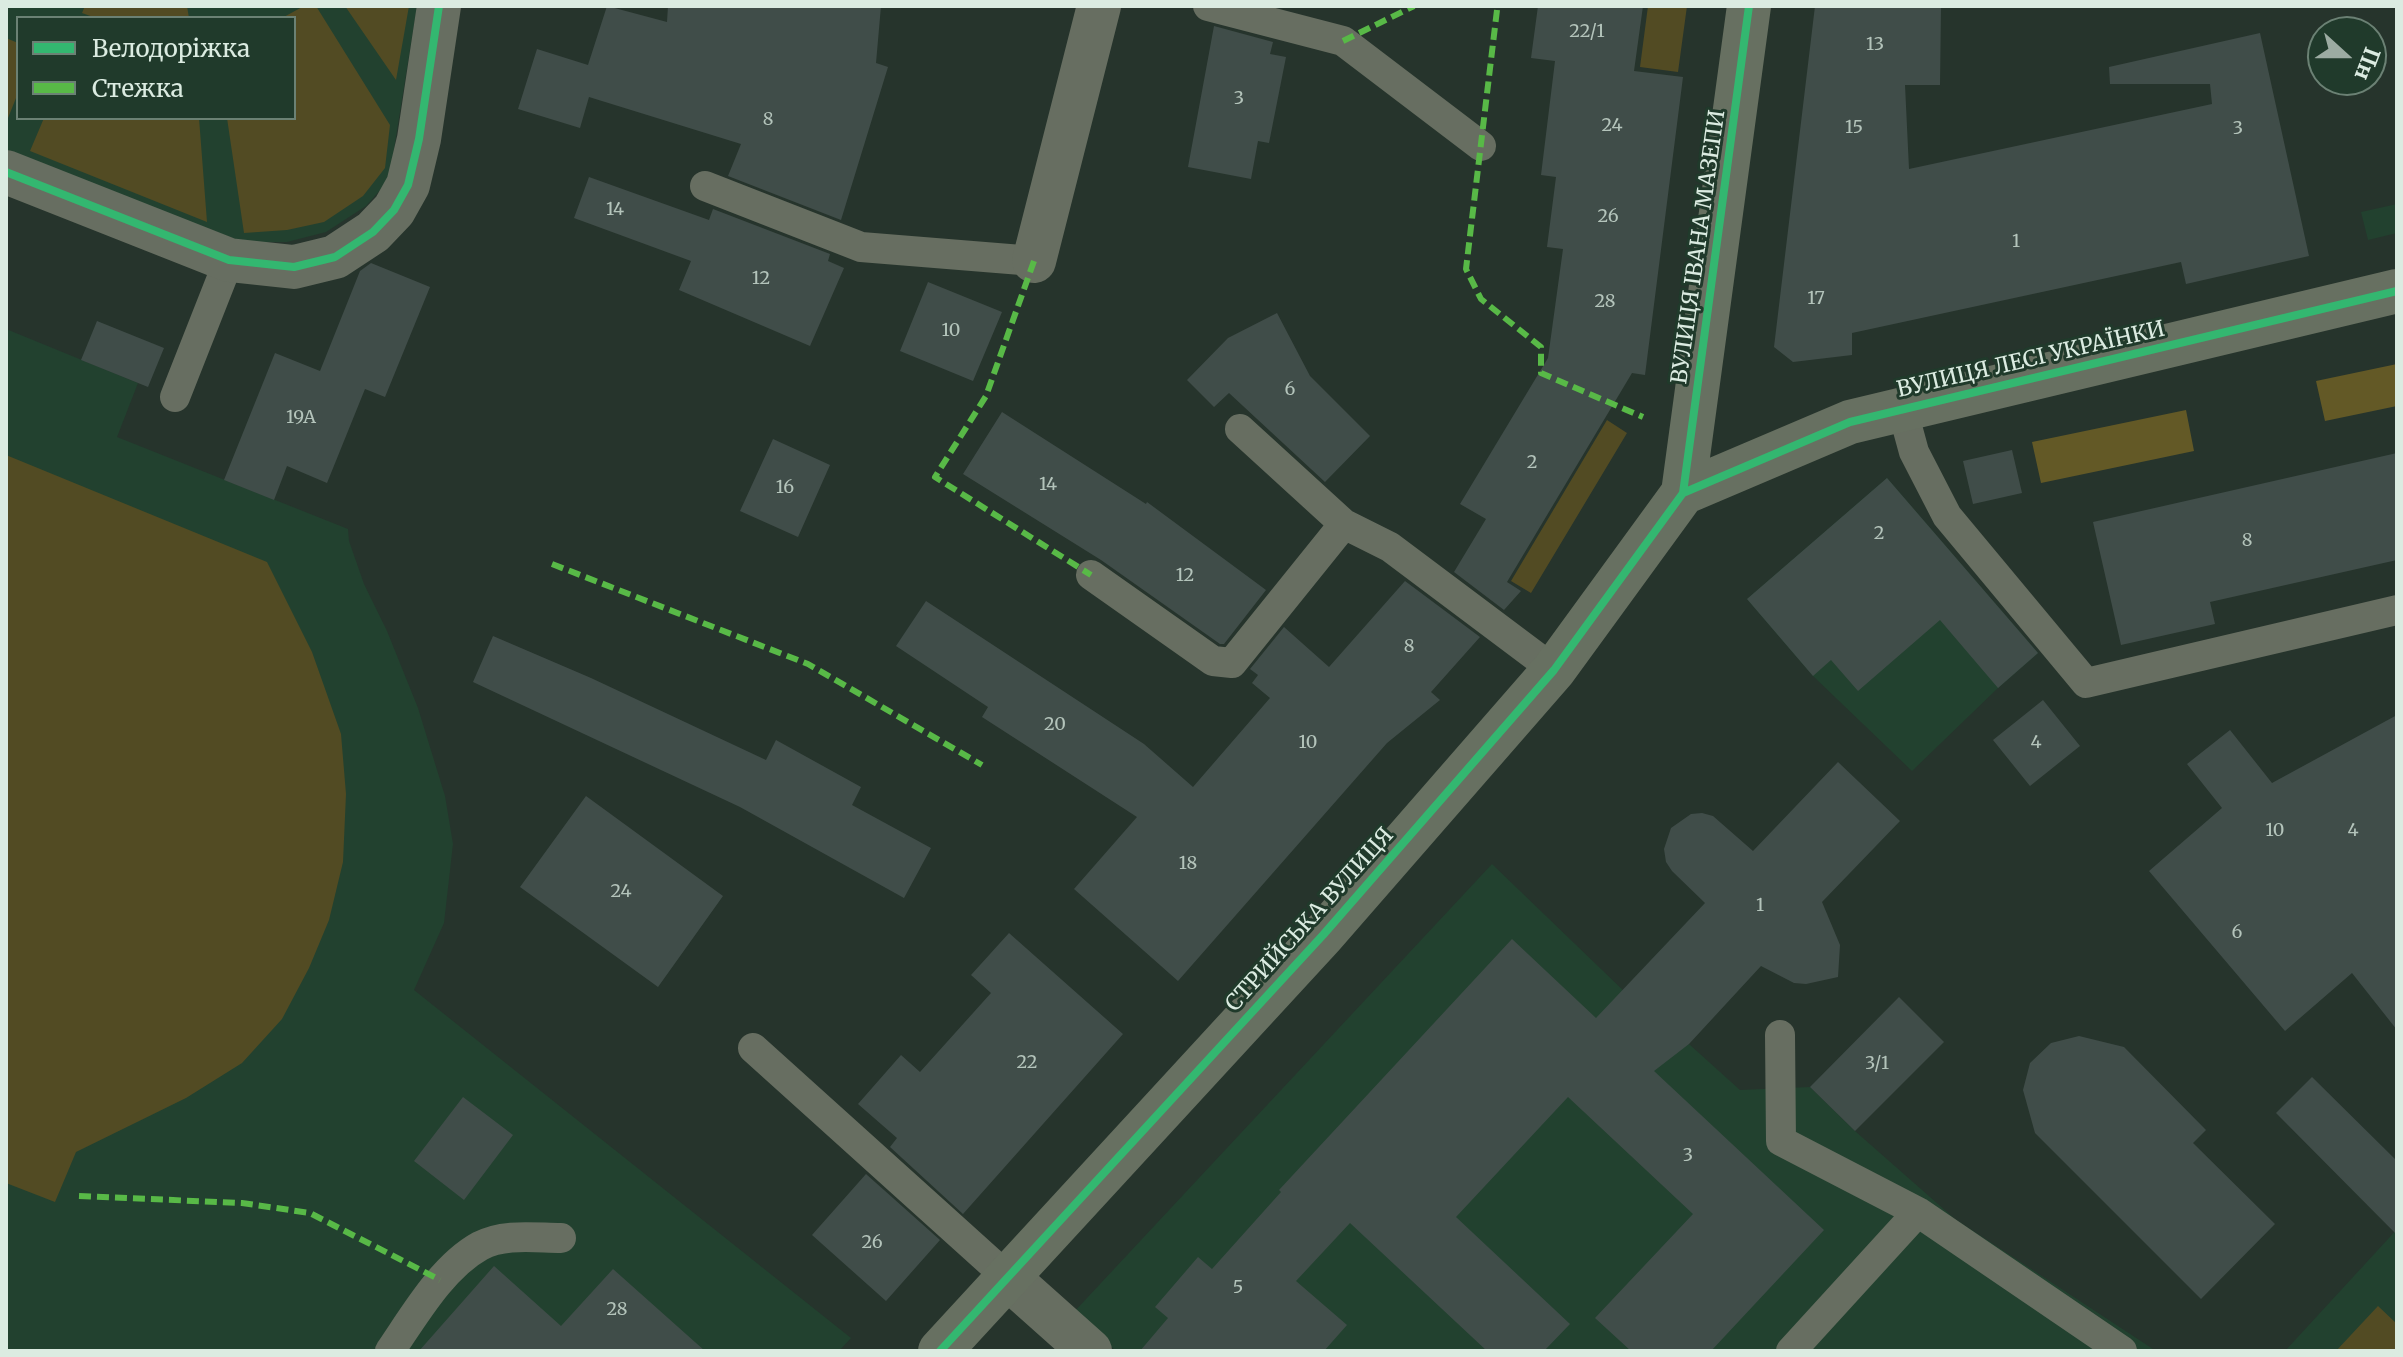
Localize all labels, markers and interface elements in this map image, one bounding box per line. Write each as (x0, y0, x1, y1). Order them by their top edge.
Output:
legend (16, 16, 296, 120)
north arrow (2307, 16, 2387, 96)
house number: 22/1 (1569, 21, 1605, 43)
text: Велодоріжка (92, 33, 250, 64)
house number: 13 (1866, 34, 1884, 56)
text: Пн (2349, 43, 2387, 84)
text: Стежка (92, 73, 184, 104)
house number: 3 (1234, 88, 1244, 110)
street label: ВУЛИЦЯ ІВАНА МАЗЕПИ (1667, 108, 1731, 386)
house number: 8 (763, 109, 773, 131)
house number: 24 (1601, 115, 1623, 137)
house number: 15 (1845, 117, 1863, 139)
house number: 3 (2233, 118, 2243, 140)
house number: 14 (606, 199, 624, 221)
house number: 26 (1597, 206, 1619, 228)
house number: 1 (2012, 231, 2020, 253)
house number: 12 (752, 268, 770, 290)
house number: 17 (1807, 288, 1825, 310)
house number: 28 (1594, 291, 1616, 313)
street label: ВУЛИЦЯ ЛЕСІ УКРАЇНКИ (1894, 316, 2168, 404)
house number: 10 (942, 320, 960, 342)
house number: 6 (1285, 379, 1295, 401)
house number: 19А (286, 407, 316, 429)
house number: 2 (1527, 452, 1537, 474)
house number: 14 (1039, 474, 1057, 496)
house number: 16 (776, 477, 794, 499)
house number: 2 (1874, 523, 1884, 545)
house number: 8 (2242, 530, 2252, 552)
house number: 12 (1176, 565, 1194, 587)
house number: 8 (1404, 636, 1414, 658)
house number: 20 (1044, 714, 1066, 736)
house number: 10 (1299, 732, 1317, 754)
house number: 4 (2030, 732, 2042, 754)
house number: 10 (2266, 820, 2284, 842)
house number: 4 (2347, 820, 2359, 842)
street label: СТРИЙСЬКА ВУЛИЦЯ (1221, 823, 1399, 1017)
house number: 18 (1179, 853, 1197, 875)
house number: 24 (610, 881, 632, 903)
house number: 1 (1756, 895, 1764, 917)
house number: 6 (2232, 922, 2242, 944)
house number: 22 (1016, 1052, 1038, 1074)
house number: 3/1 (1865, 1053, 1889, 1075)
house number: 3 (1683, 1145, 1693, 1167)
house number: 26 (861, 1232, 883, 1254)
house number: 5 (1233, 1277, 1243, 1299)
house number: 28 (606, 1299, 628, 1321)

